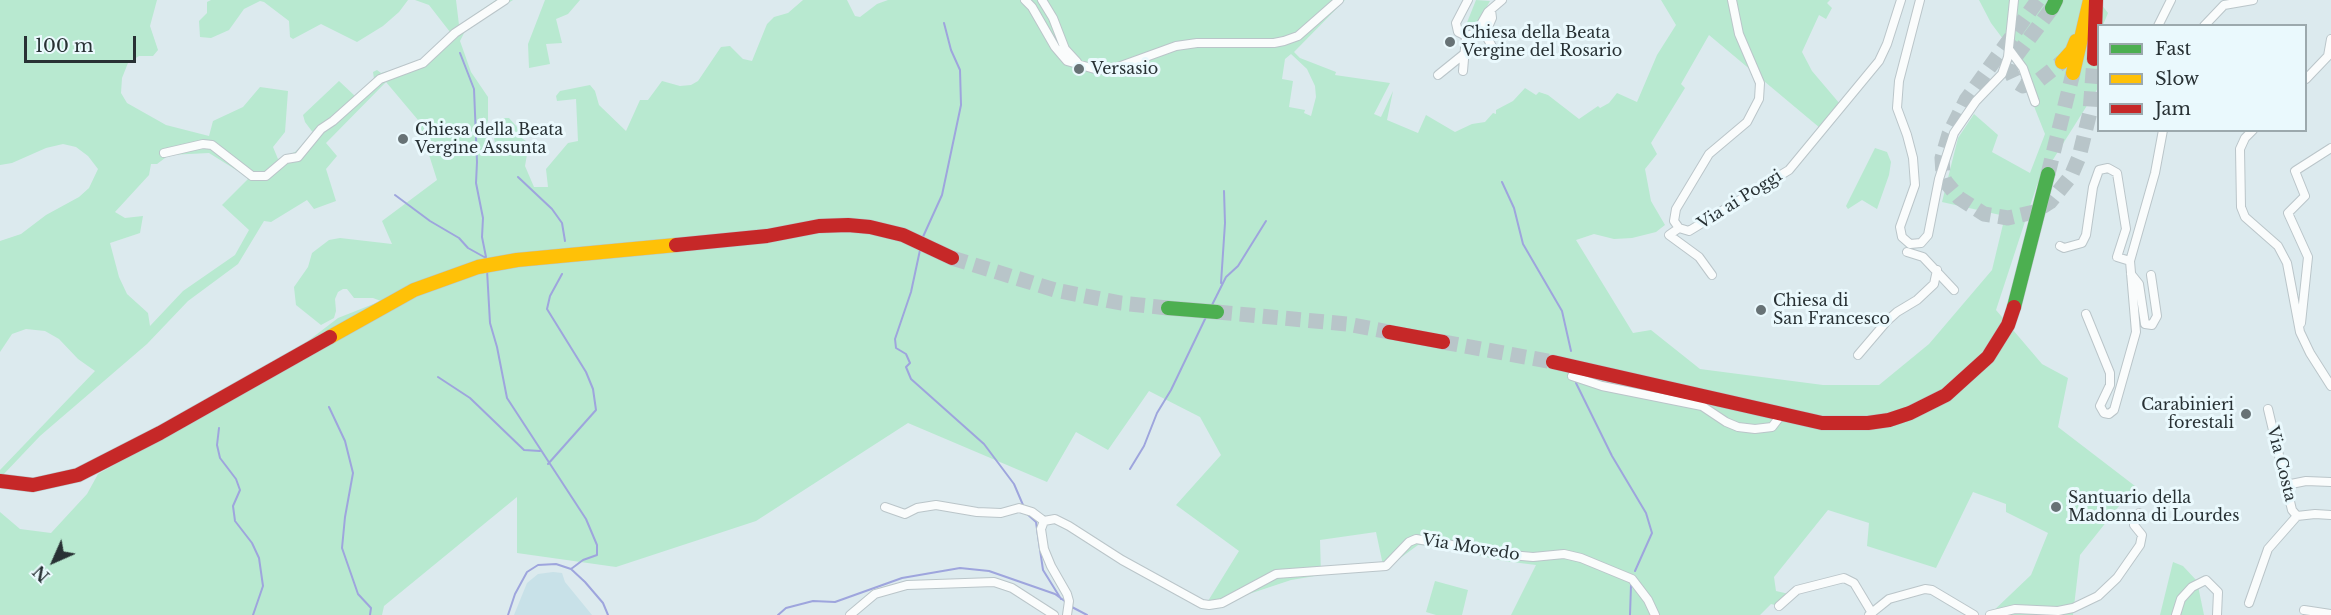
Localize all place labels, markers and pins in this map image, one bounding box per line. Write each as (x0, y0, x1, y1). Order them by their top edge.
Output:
place label: Chiesa della Beata Vergine del Rosario (1462, 23, 1622, 61)
marker: Chiesa della Beata Vergine del Rosario (1443, 35, 1457, 49)
place label: Versasio (1091, 59, 1158, 79)
marker: Versasio (1072, 62, 1086, 76)
place label: Chiesa della Beata Vergine Assunta (415, 120, 563, 158)
marker: Chiesa della Beata Vergine Assunta (396, 132, 410, 146)
place label: Chiesa di San Francesco (1773, 291, 1890, 329)
marker: Chiesa di San Francesco (1754, 303, 1768, 317)
place label: Carabinieri forestali (2141, 395, 2234, 433)
marker: Carabinieri forestali (2239, 407, 2253, 421)
place label: Santuario della Madonna di Lourdes (2068, 488, 2239, 526)
marker: Santuario della Madonna di Lourdes (2049, 500, 2063, 514)

